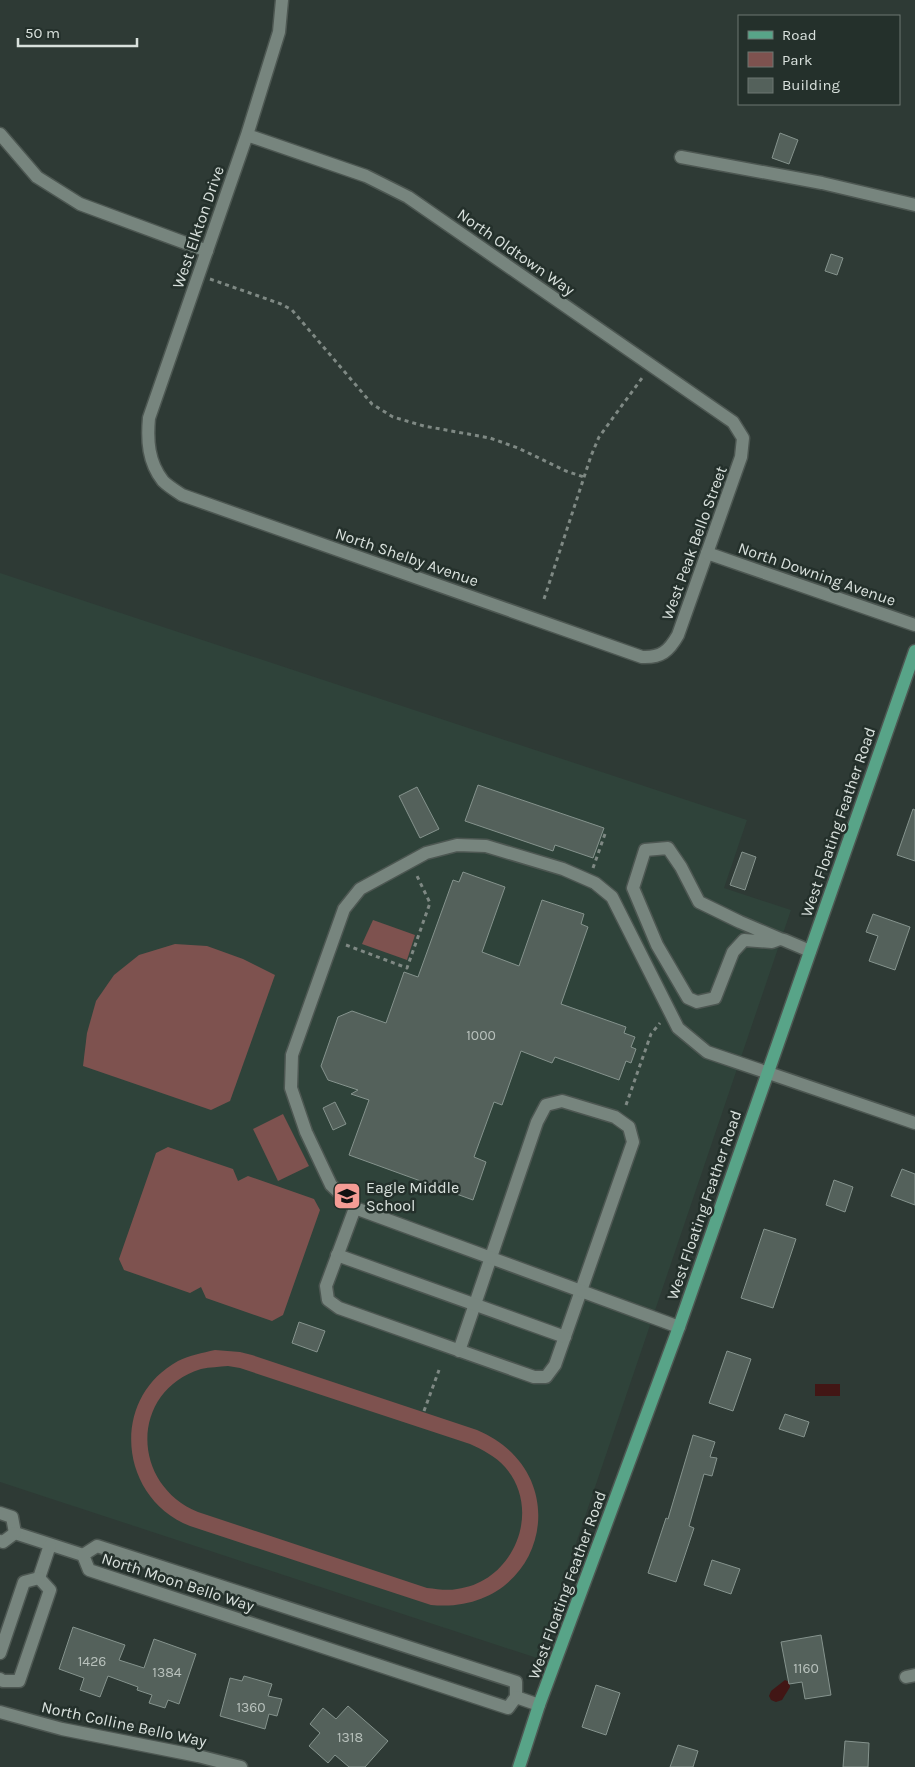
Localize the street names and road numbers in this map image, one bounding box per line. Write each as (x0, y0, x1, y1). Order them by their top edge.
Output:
street label: West Elkton Drive (168, 163, 228, 291)
street label: North Oldtown Way (454, 204, 579, 300)
street label: West Peak Bello Street (657, 463, 731, 623)
street label: North Shelby Avenue (333, 524, 481, 590)
street label: North Downing Avenue (736, 538, 898, 610)
street label: West Floating Feather Road (797, 725, 879, 919)
street label: West Floating Feather Road (663, 1108, 745, 1302)
street label: West Floating Feather Road (524, 1488, 610, 1682)
street label: North Moon Bello Way (99, 1548, 257, 1616)
street label: North Colline Bello Way (40, 1697, 209, 1751)

